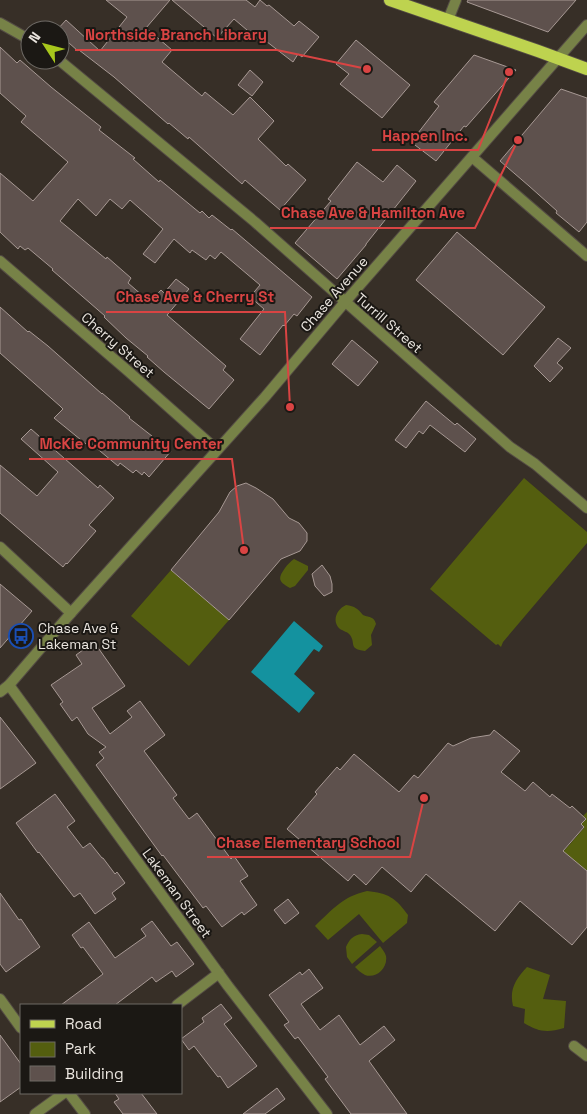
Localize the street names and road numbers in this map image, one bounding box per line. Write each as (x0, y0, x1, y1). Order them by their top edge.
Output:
street label: Chase Avenue (296, 253, 372, 335)
street label: Turrill Street (352, 289, 426, 357)
street label: Cherry Street (78, 308, 158, 382)
street label: Lakeman Street (139, 845, 215, 941)

